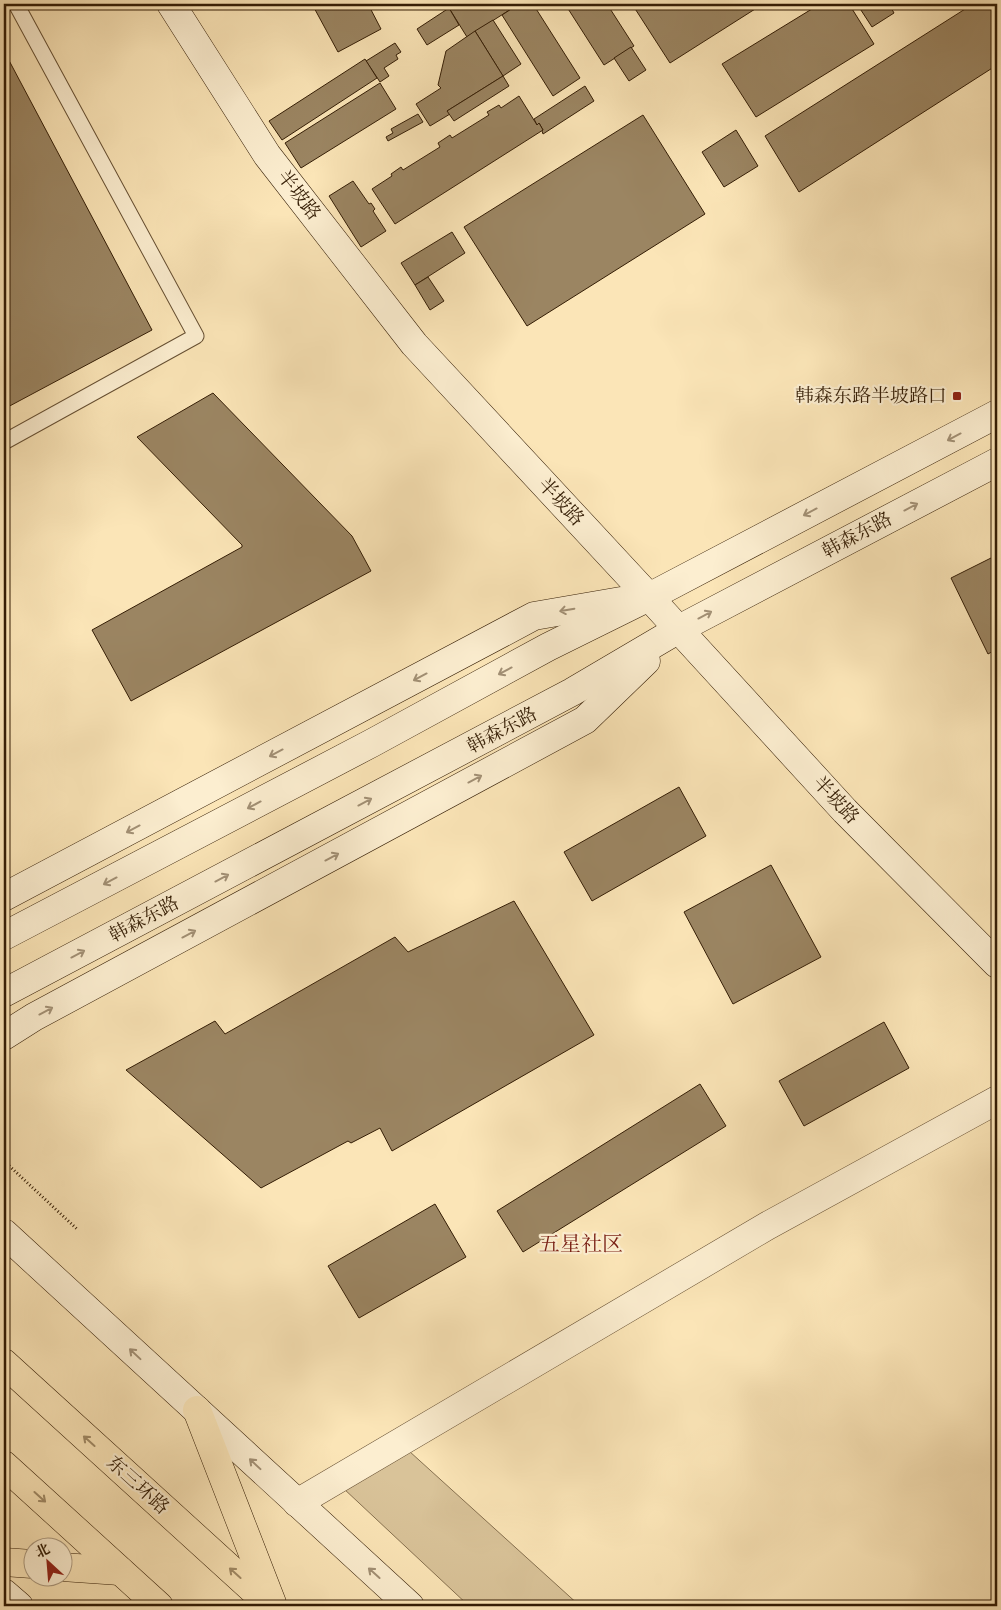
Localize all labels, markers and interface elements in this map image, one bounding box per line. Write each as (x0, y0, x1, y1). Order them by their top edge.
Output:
street label: 半坡路 (272, 165, 326, 225)
place label: 韩森东路半坡路口 (795, 384, 947, 408)
marker: 韩森东路半坡路口 (951, 390, 963, 402)
one-way arrow (947, 433, 962, 442)
street label: 半坡路 (533, 473, 589, 531)
one-way arrow (903, 502, 918, 511)
street label: 韩森东路 (818, 507, 896, 563)
one-way arrow (803, 508, 818, 517)
one-way arrow (559, 606, 575, 616)
one-way arrow (697, 610, 712, 619)
one-way arrow (498, 667, 513, 676)
one-way arrow (413, 672, 427, 682)
street label: 韩森东路 (463, 702, 541, 758)
one-way arrow (269, 748, 284, 758)
street label: 半坡路 (808, 771, 864, 829)
one-way arrow (467, 774, 481, 784)
one-way arrow (358, 797, 373, 807)
one-way arrow (246, 800, 261, 810)
one-way arrow (125, 824, 140, 834)
one-way arrow (324, 851, 338, 861)
one-way arrow (214, 873, 229, 883)
one-way arrow (103, 877, 118, 886)
street label: 韩森东路 (105, 891, 183, 947)
one-way arrow (181, 928, 195, 938)
one-way arrow (70, 949, 85, 958)
one-way arrow (38, 1006, 53, 1016)
district label: 五星社区 (539, 1231, 623, 1258)
one-way arrow (128, 1348, 141, 1360)
one-way arrow (83, 1435, 96, 1447)
street label: 东三环路 (102, 1451, 174, 1519)
one-way arrow (248, 1458, 261, 1470)
one-way arrow (33, 1492, 46, 1503)
north arrow (22, 1538, 72, 1588)
text: 北 (33, 1540, 53, 1561)
one-way arrow (229, 1568, 242, 1579)
one-way arrow (368, 1568, 381, 1579)

